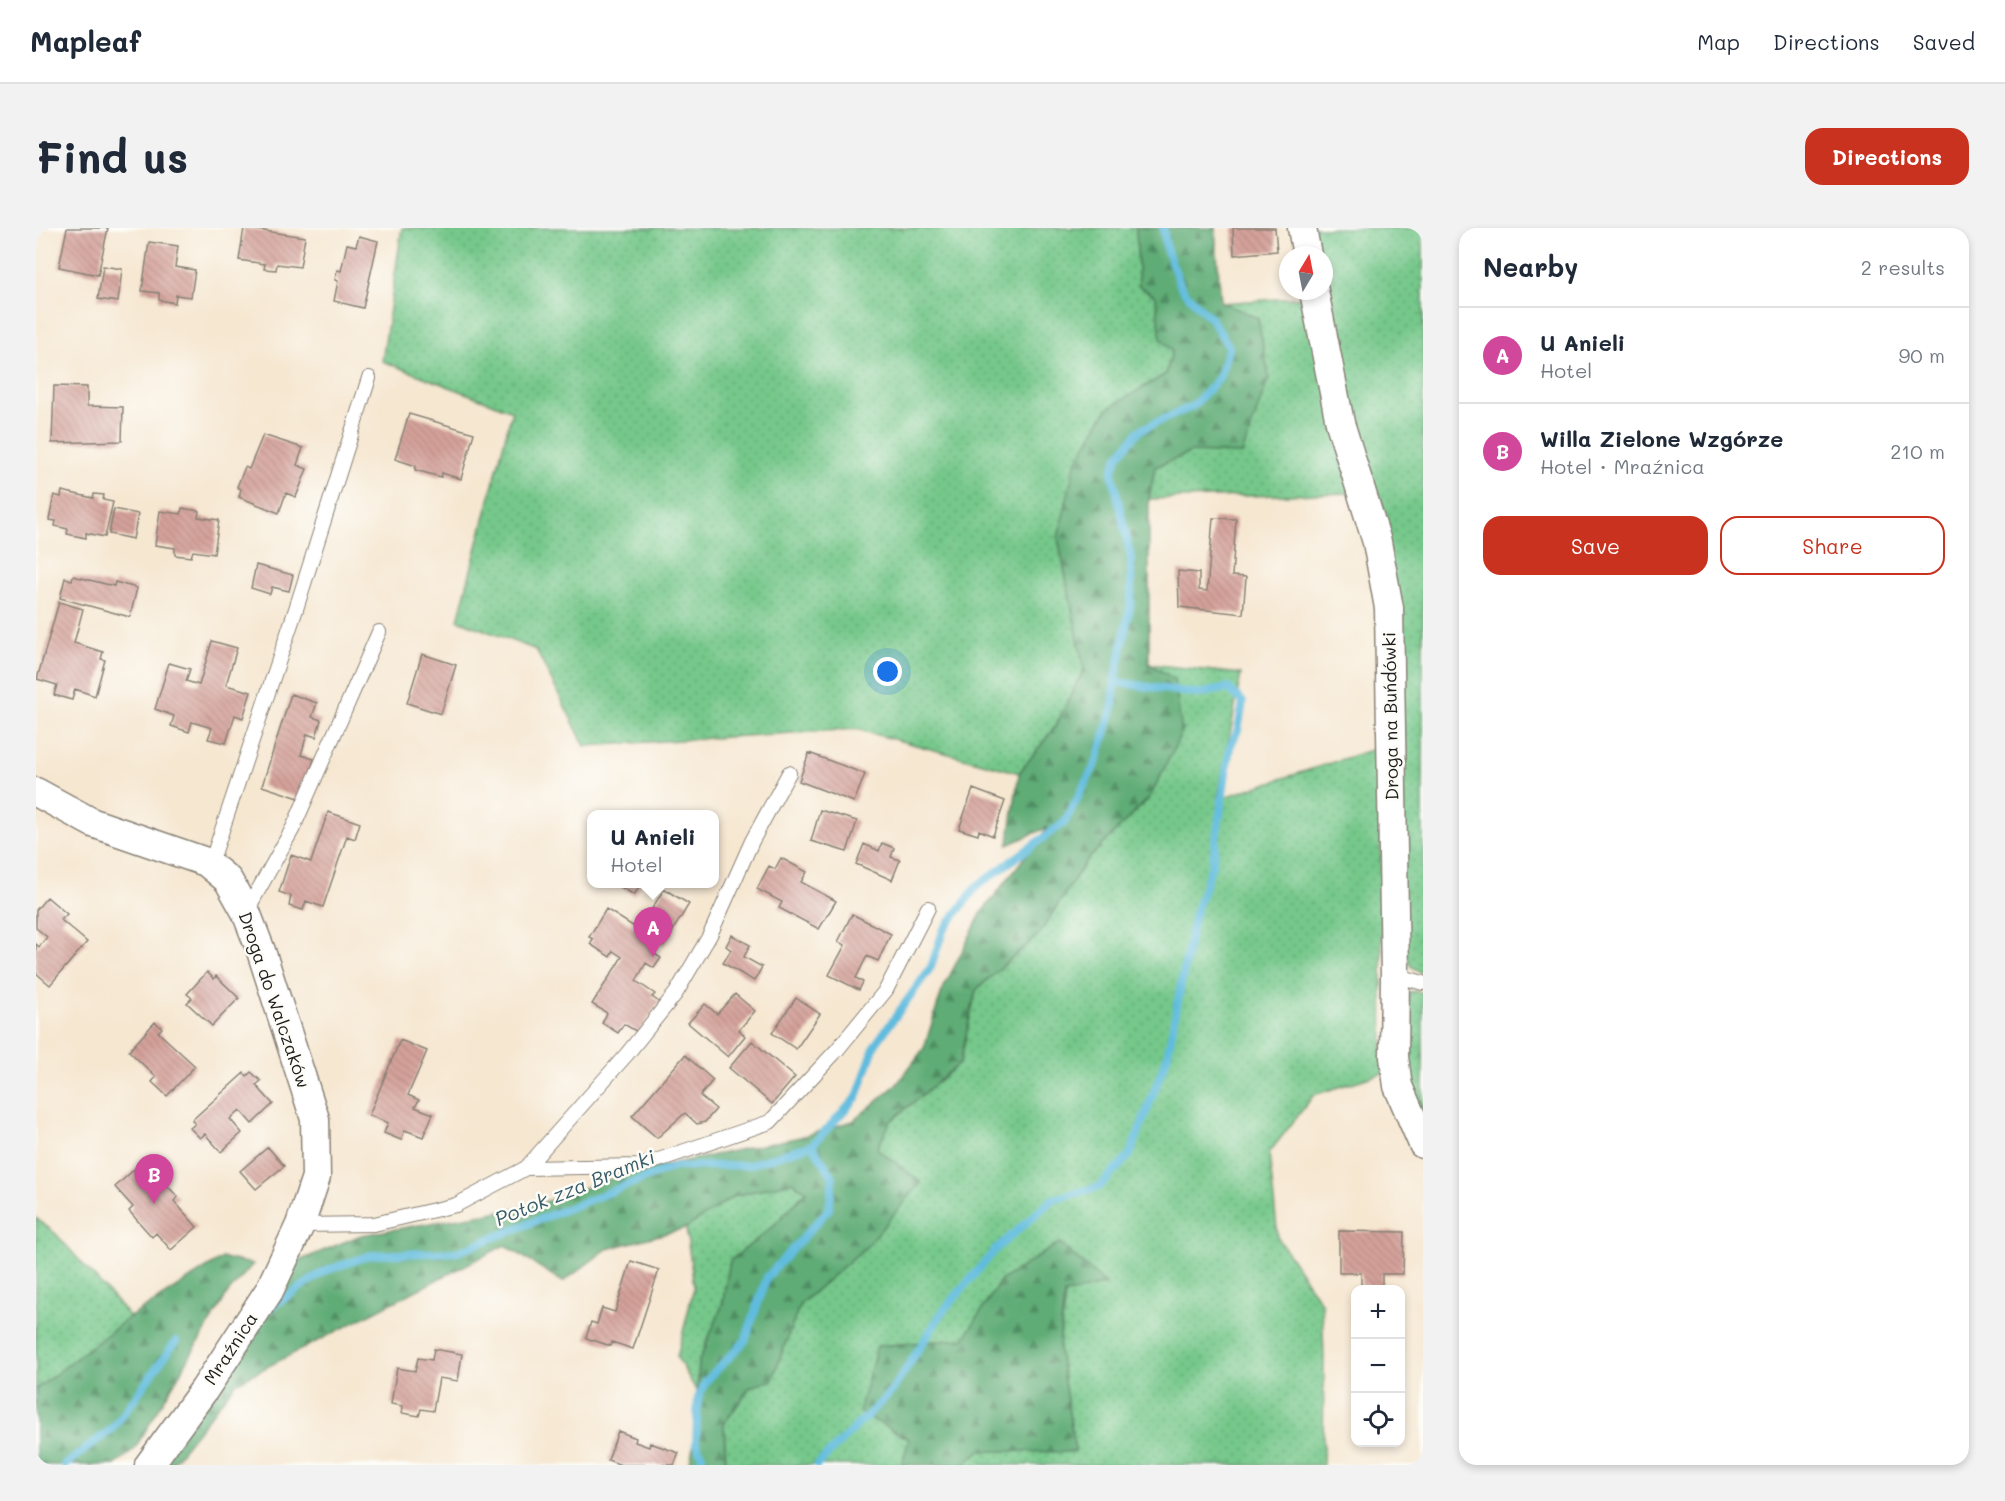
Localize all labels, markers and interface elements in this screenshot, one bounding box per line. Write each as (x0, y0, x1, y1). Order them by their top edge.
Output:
text: Mapleaf (30, 23, 141, 59)
text: Map (1697, 28, 1740, 55)
text: Directions (1773, 28, 1880, 55)
text: Saved (1913, 28, 1975, 55)
button: Directions (1805, 128, 1969, 185)
text: Find us (36, 129, 188, 184)
north arrow (1279, 246, 1333, 300)
text: Nearby (1483, 250, 1578, 284)
text: 2 results (1861, 254, 1945, 280)
text: U Anieli (1540, 328, 1625, 357)
text: A (1496, 342, 1509, 368)
text: 90 m (1899, 342, 1945, 368)
text: Hotel (1540, 357, 1592, 383)
text: Willa Zielone Wzgórze (1540, 424, 1783, 453)
text: B (1496, 438, 1509, 464)
text: 210 m (1890, 438, 1945, 464)
text: Hotel · Mraźnica (1540, 453, 1705, 479)
button: Save (1483, 516, 1708, 575)
button: Share (1720, 516, 1945, 575)
street label: Droga na Buńdówki (1377, 632, 1403, 800)
your location (873, 657, 902, 686)
popup (587, 810, 719, 888)
text: U Anieli (610, 822, 696, 851)
text: Hotel (610, 851, 663, 877)
street label: Droga do Walczaków (234, 908, 316, 1091)
pin: A (634, 908, 672, 957)
water label: Potok zza Bramki (491, 1143, 659, 1231)
pin: B (134, 1154, 174, 1204)
map controls (1351, 1285, 1405, 1447)
button: + (1351, 1285, 1405, 1339)
street label: Mraźnica (198, 1308, 263, 1389)
button: − (1351, 1339, 1405, 1393)
button: locate (1351, 1393, 1405, 1447)

